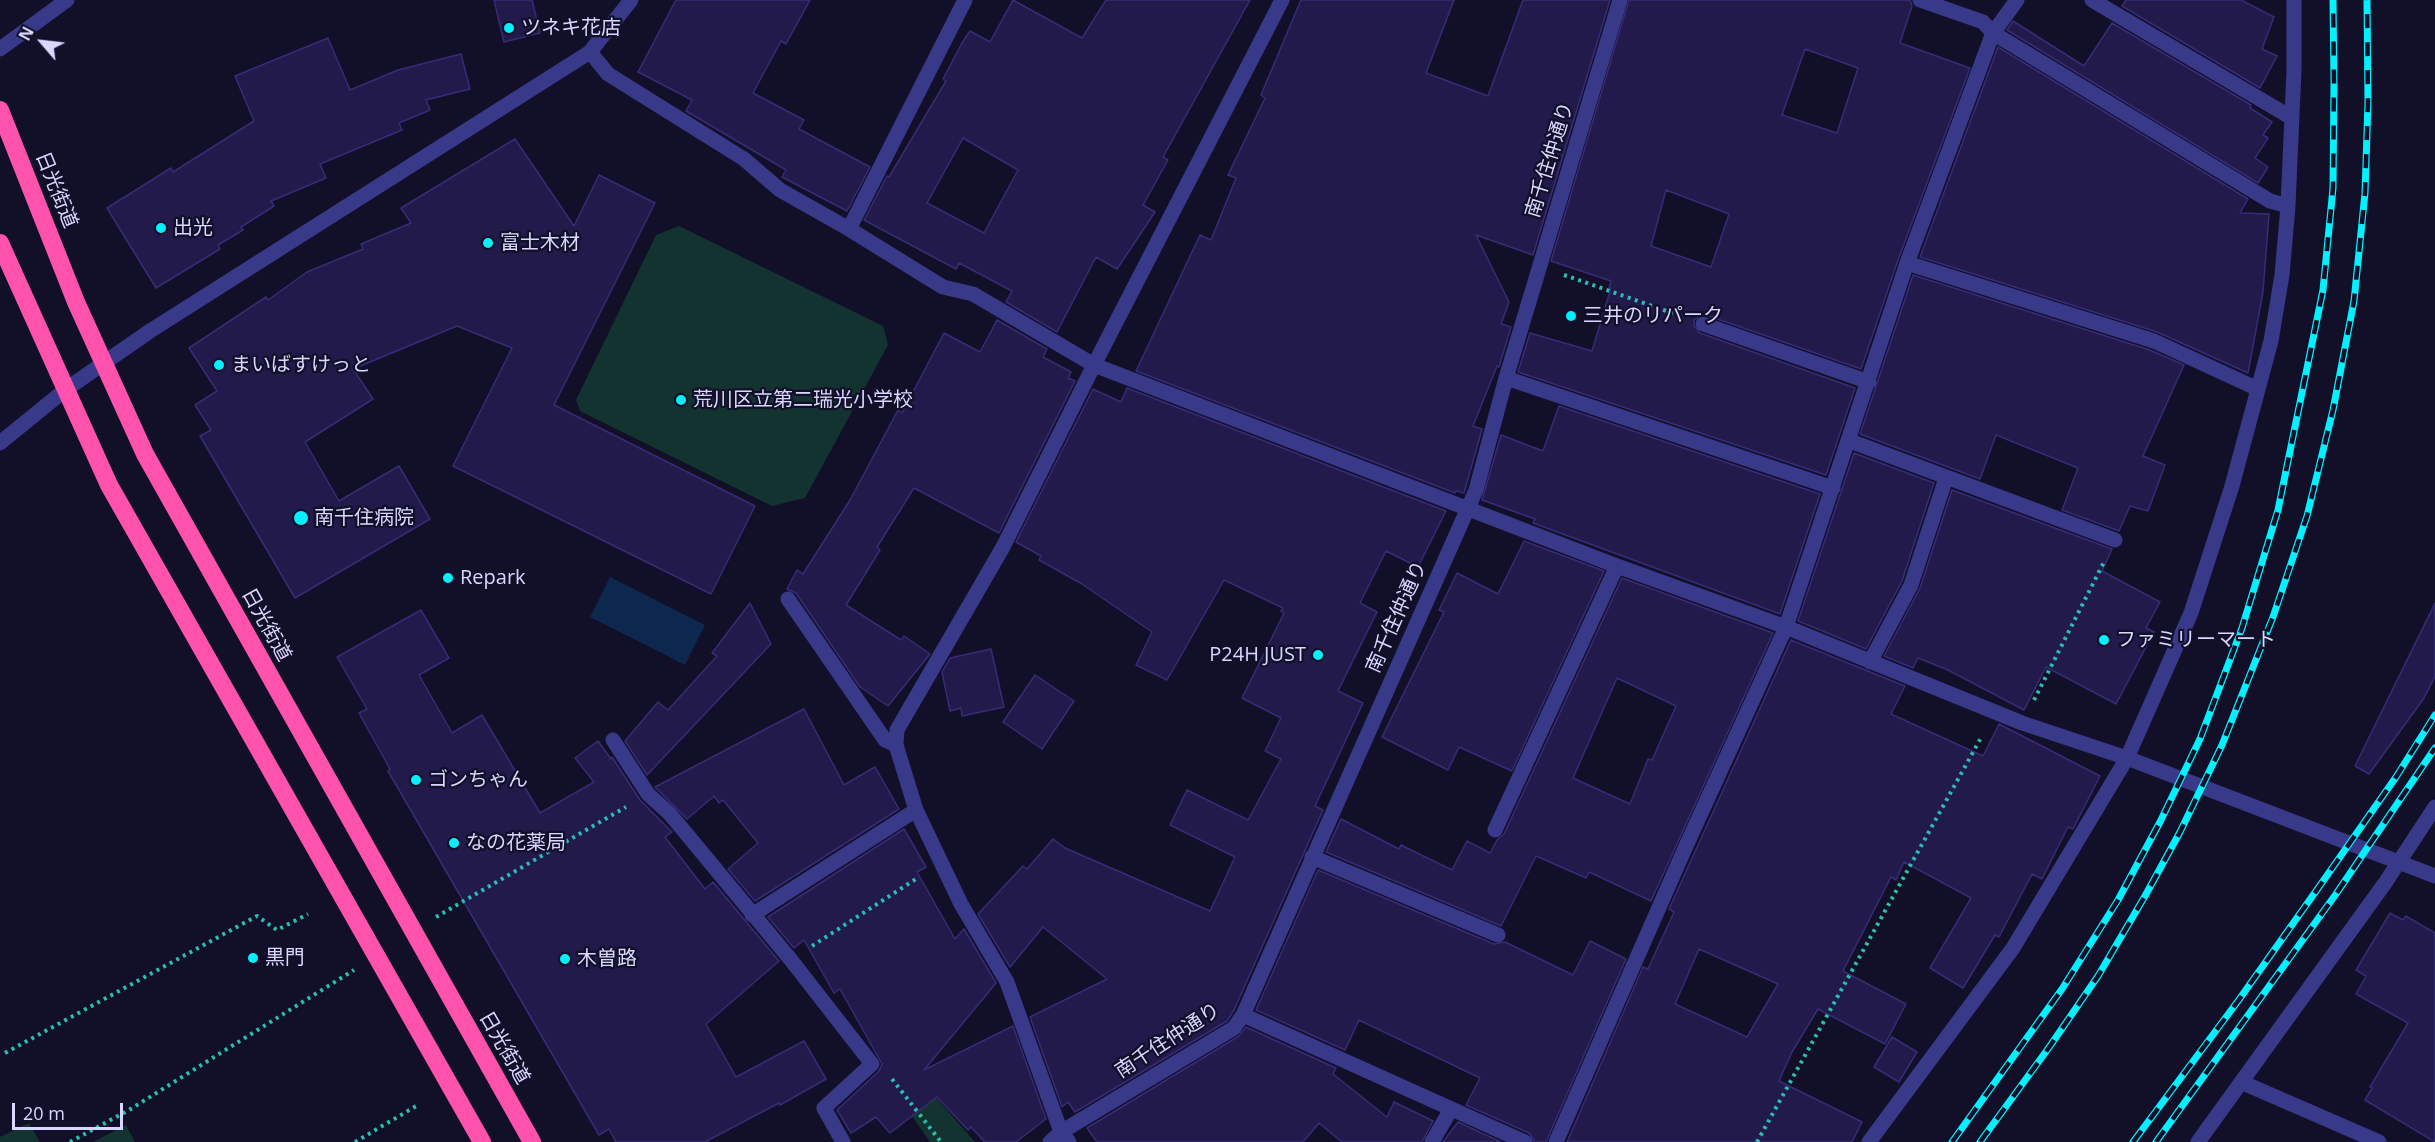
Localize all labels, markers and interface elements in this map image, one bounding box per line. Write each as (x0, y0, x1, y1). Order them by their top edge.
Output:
north arrow (12, 12, 72, 72)
place label: ツネキ花店 (521, 16, 621, 40)
marker: ツネキ花店 (502, 21, 516, 35)
text: N (13, 23, 39, 44)
street label: 南千住仲通り (1521, 99, 1579, 221)
street label: 日光街道 (30, 148, 82, 232)
place label: 出光 (173, 216, 213, 240)
marker: 出光 (154, 221, 168, 235)
place label: 富士木材 (500, 231, 580, 255)
marker: 富士木材 (481, 236, 495, 250)
place label: 三井のリパーク (1583, 304, 1723, 328)
marker: 三井のリパーク (1564, 309, 1578, 323)
place label: まいばすけっと (231, 353, 371, 377)
marker: まいばすけっと (212, 358, 226, 372)
place label: 荒川区立第二瑞光小学校 (693, 388, 913, 412)
marker: 荒川区立第二瑞光小学校 (674, 393, 688, 407)
place label: 南千住病院 (314, 506, 414, 530)
marker: 南千住病院 (292, 509, 310, 527)
street label: 南千住仲通り (1362, 557, 1432, 677)
place label: Repark (460, 566, 526, 590)
marker: Repark (441, 571, 455, 585)
street label: 日光街道 (236, 584, 296, 666)
place label: ファミリーマート (2116, 628, 2276, 652)
marker: ファミリーマート (2097, 633, 2111, 647)
place label: P24H JUST (1209, 643, 1306, 667)
marker: P24H JUST (1311, 648, 1325, 662)
place label: ゴンちゃん (428, 768, 528, 792)
marker: ゴンちゃん (409, 773, 423, 787)
place label: なの花薬局 (466, 831, 566, 855)
marker: なの花薬局 (447, 836, 461, 850)
place label: 黒門 (265, 946, 305, 970)
place label: 木曽路 (577, 947, 637, 971)
marker: 黒門 (246, 951, 260, 965)
marker: 木曽路 (558, 952, 572, 966)
street label: 南千住仲通り (1111, 998, 1225, 1084)
street label: 日光街道 (474, 1007, 534, 1089)
scale bar (15, 1091, 126, 1129)
text: 20 m (23, 1101, 65, 1125)

